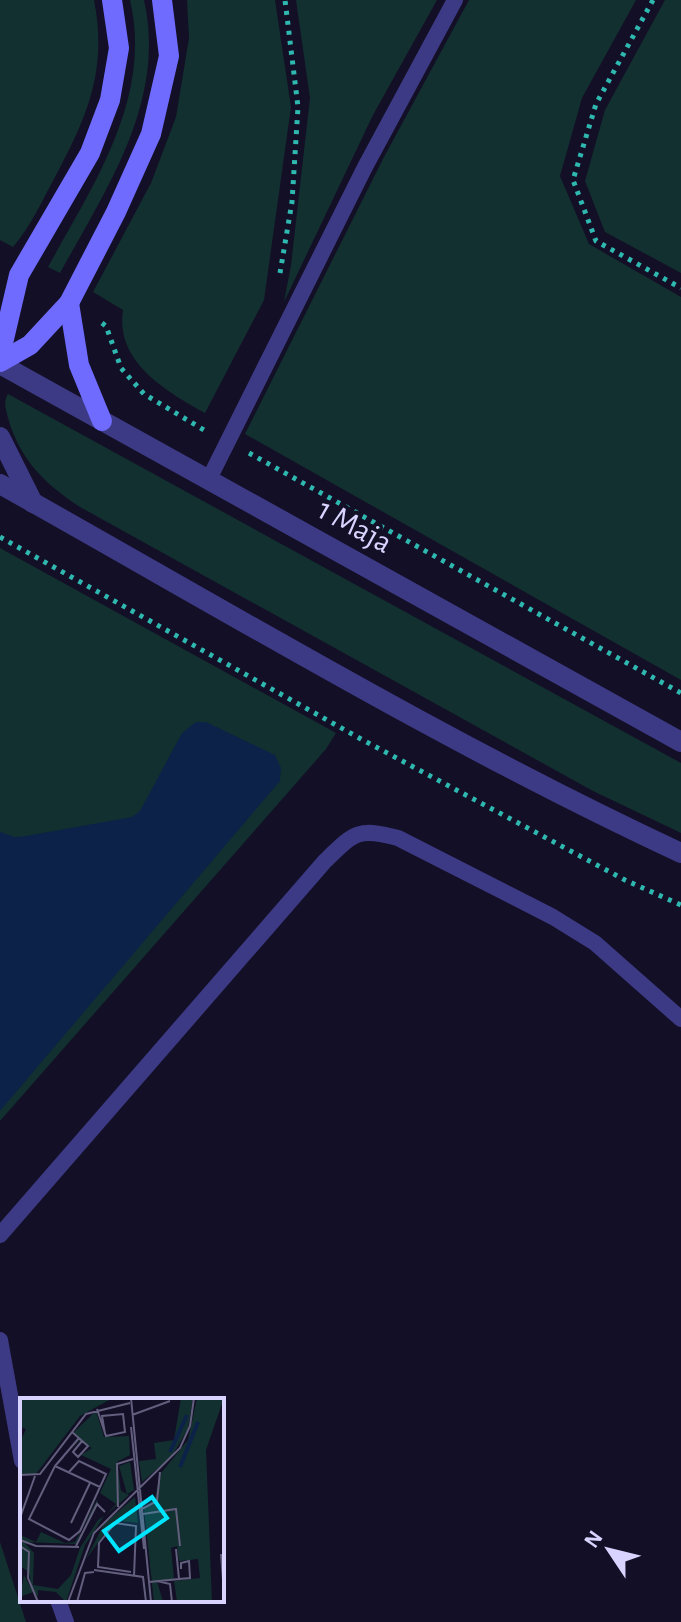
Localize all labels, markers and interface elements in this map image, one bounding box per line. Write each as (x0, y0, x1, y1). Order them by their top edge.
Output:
street label: 1 Maja (313, 493, 397, 559)
inset map (20, 1398, 224, 1602)
north arrow (569, 1510, 649, 1590)
text: N (580, 1527, 607, 1552)

